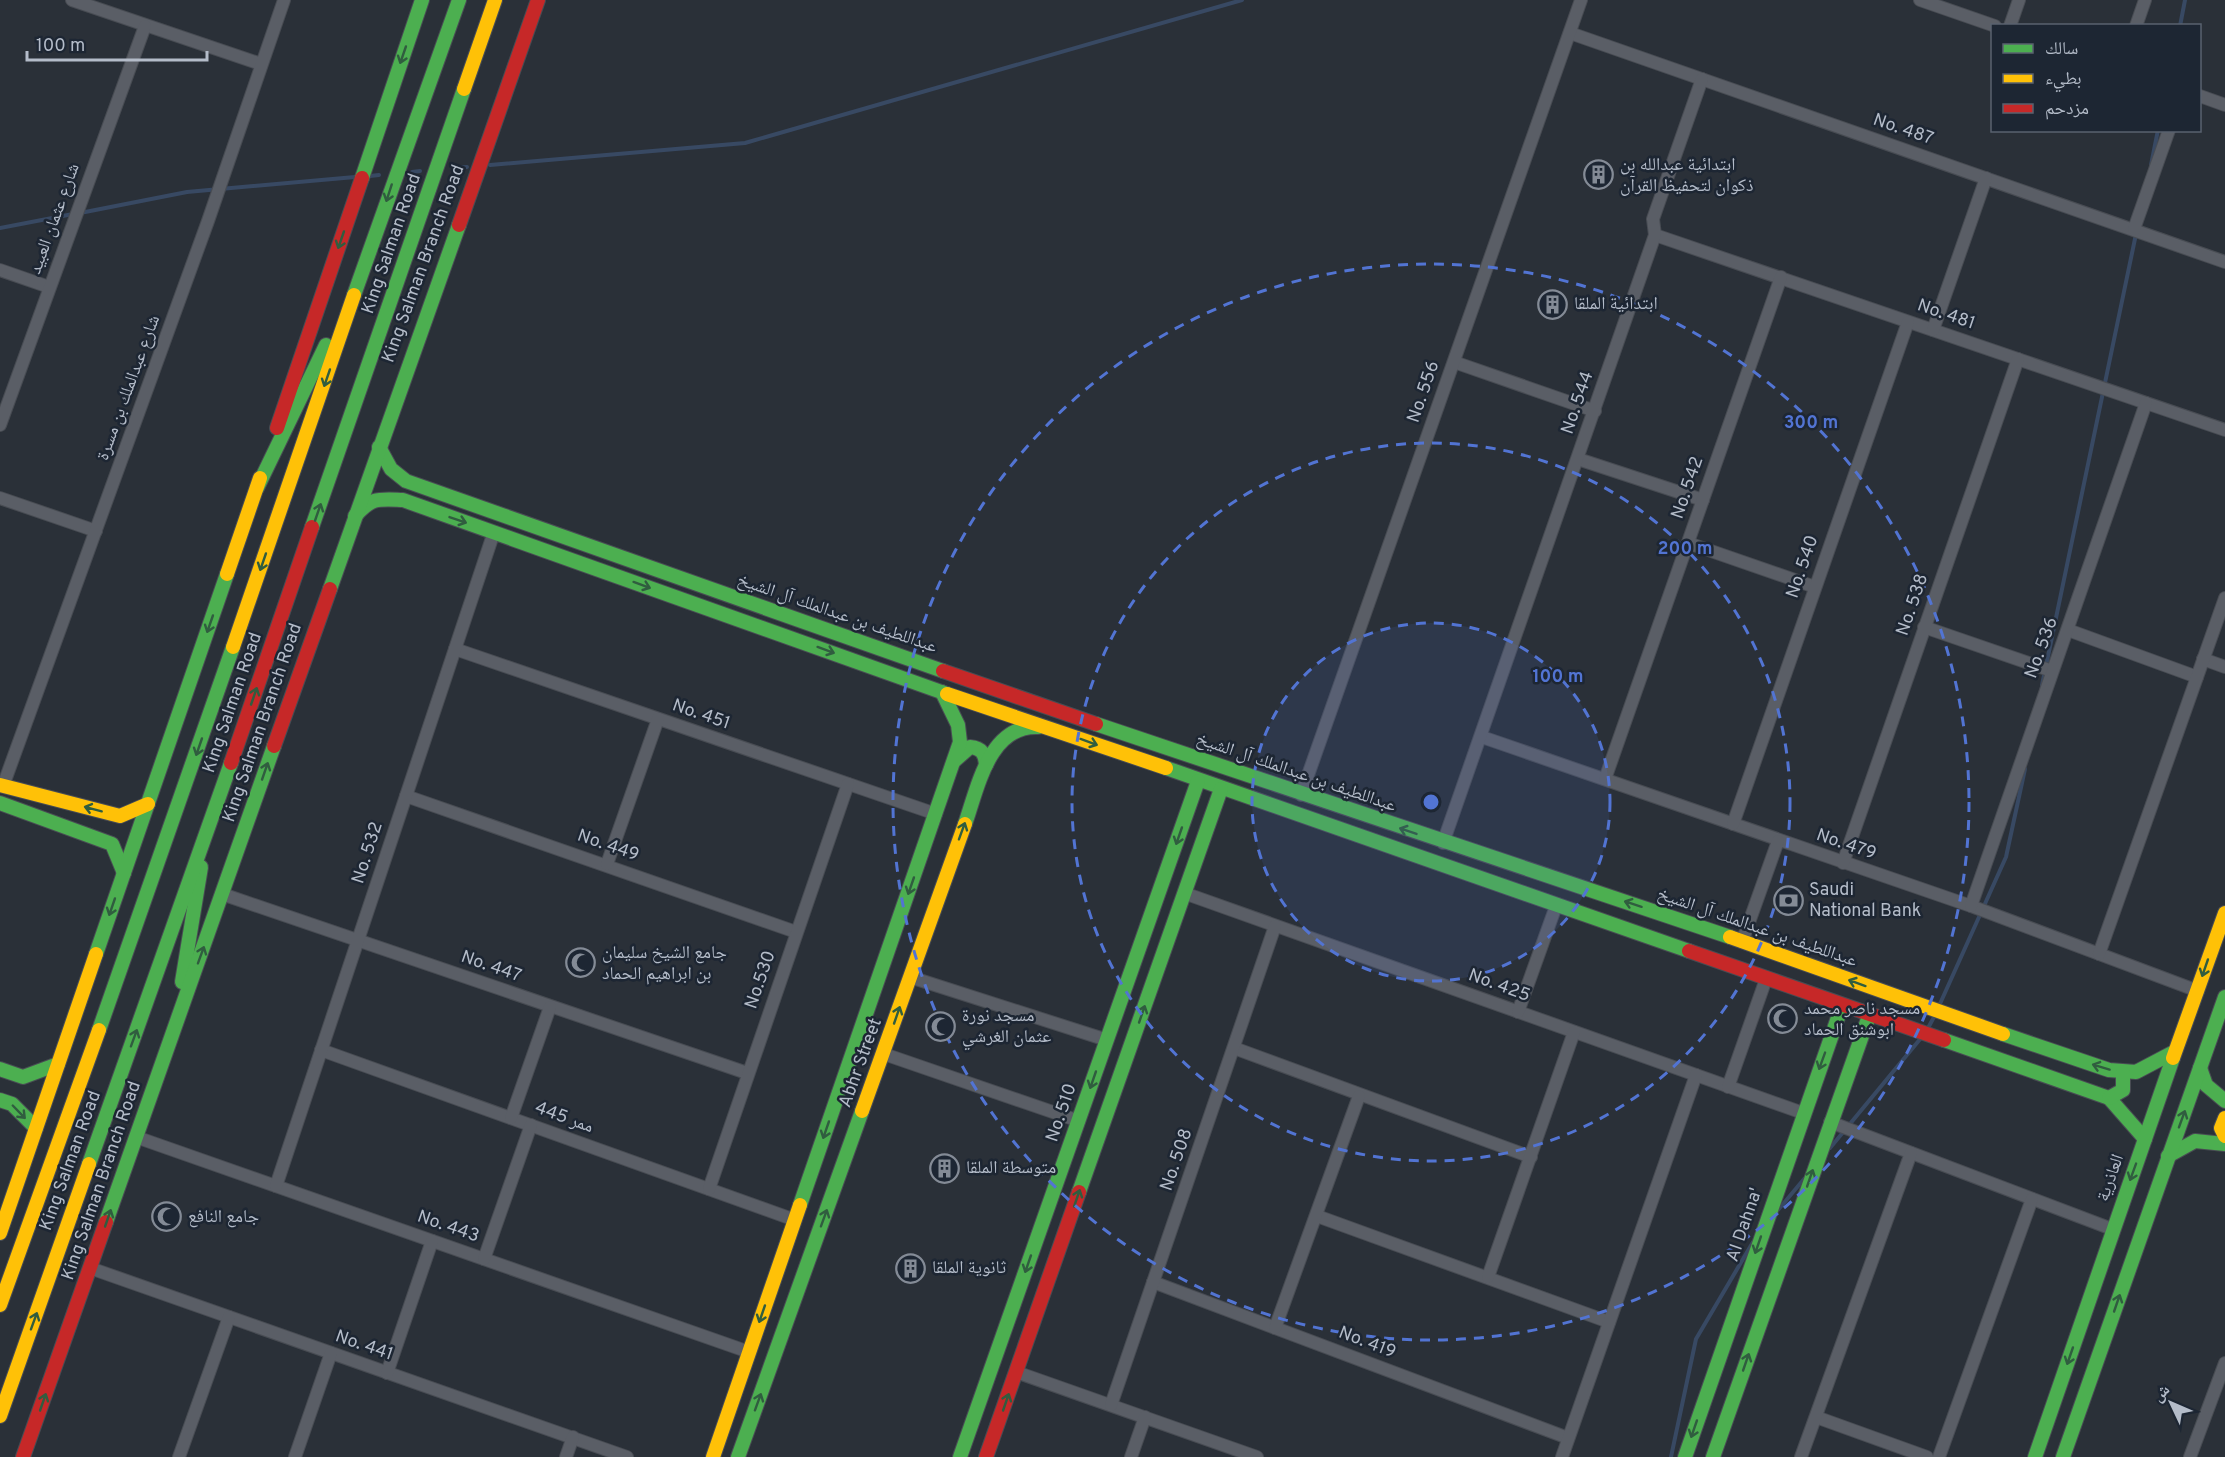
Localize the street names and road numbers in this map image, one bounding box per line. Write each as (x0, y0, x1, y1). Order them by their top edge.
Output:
street label: No. 487 (1870, 109, 1936, 151)
street label: شارع عثمان العبيد (24, 160, 86, 278)
street label: King Salman Branch Road (377, 162, 471, 366)
street label: King Salman Road (357, 171, 427, 317)
street label: No. 481 (1914, 294, 1978, 336)
street label: شارع عبدالملك بن مسرة (92, 312, 166, 464)
street label: No. 556 (1403, 358, 1445, 426)
street label: No. 544 (1557, 369, 1599, 437)
street label: No. 542 (1667, 454, 1709, 522)
street label: No. 540 (1781, 532, 1825, 602)
street label: عبداللطيف بن عبدالملك آل الشيخ (734, 569, 940, 659)
street label: No. 538 (1892, 571, 1934, 639)
street label: No. 536 (2020, 614, 2064, 682)
street label: King Salman Branch Road (218, 620, 308, 826)
street label: King Salman Road (198, 630, 268, 776)
street label: No. 451 (669, 694, 733, 736)
street label: عبداللطيف بن عبدالملك آل الشيخ (1193, 728, 1399, 818)
street label: No. 532 (347, 819, 389, 887)
street label: No. 479 (1813, 824, 1879, 866)
street label: No. 449 (574, 825, 642, 867)
street label: عبداللطيف بن عبدالملك آل الشيخ (1654, 883, 1860, 973)
street label: No. 447 (458, 946, 524, 988)
street label: No.530 (740, 948, 782, 1012)
street label: No. 425 (1465, 964, 1533, 1008)
street label: Abhr Street (834, 1015, 888, 1111)
street label: King Salman Branch Road (57, 1078, 147, 1284)
street label: No. 510 (1041, 1081, 1083, 1145)
street label: King Salman Road (35, 1088, 107, 1234)
street label: ممر 445 (532, 1097, 596, 1139)
street label: No. 508 (1156, 1126, 1198, 1194)
street label: العاذرية (2092, 1151, 2130, 1205)
street label: Al Dahna' (1722, 1185, 1768, 1265)
street label: No. 443 (414, 1206, 482, 1248)
street label: No. 419 (1335, 1322, 1399, 1364)
street label: No. 441 (332, 1325, 396, 1367)

